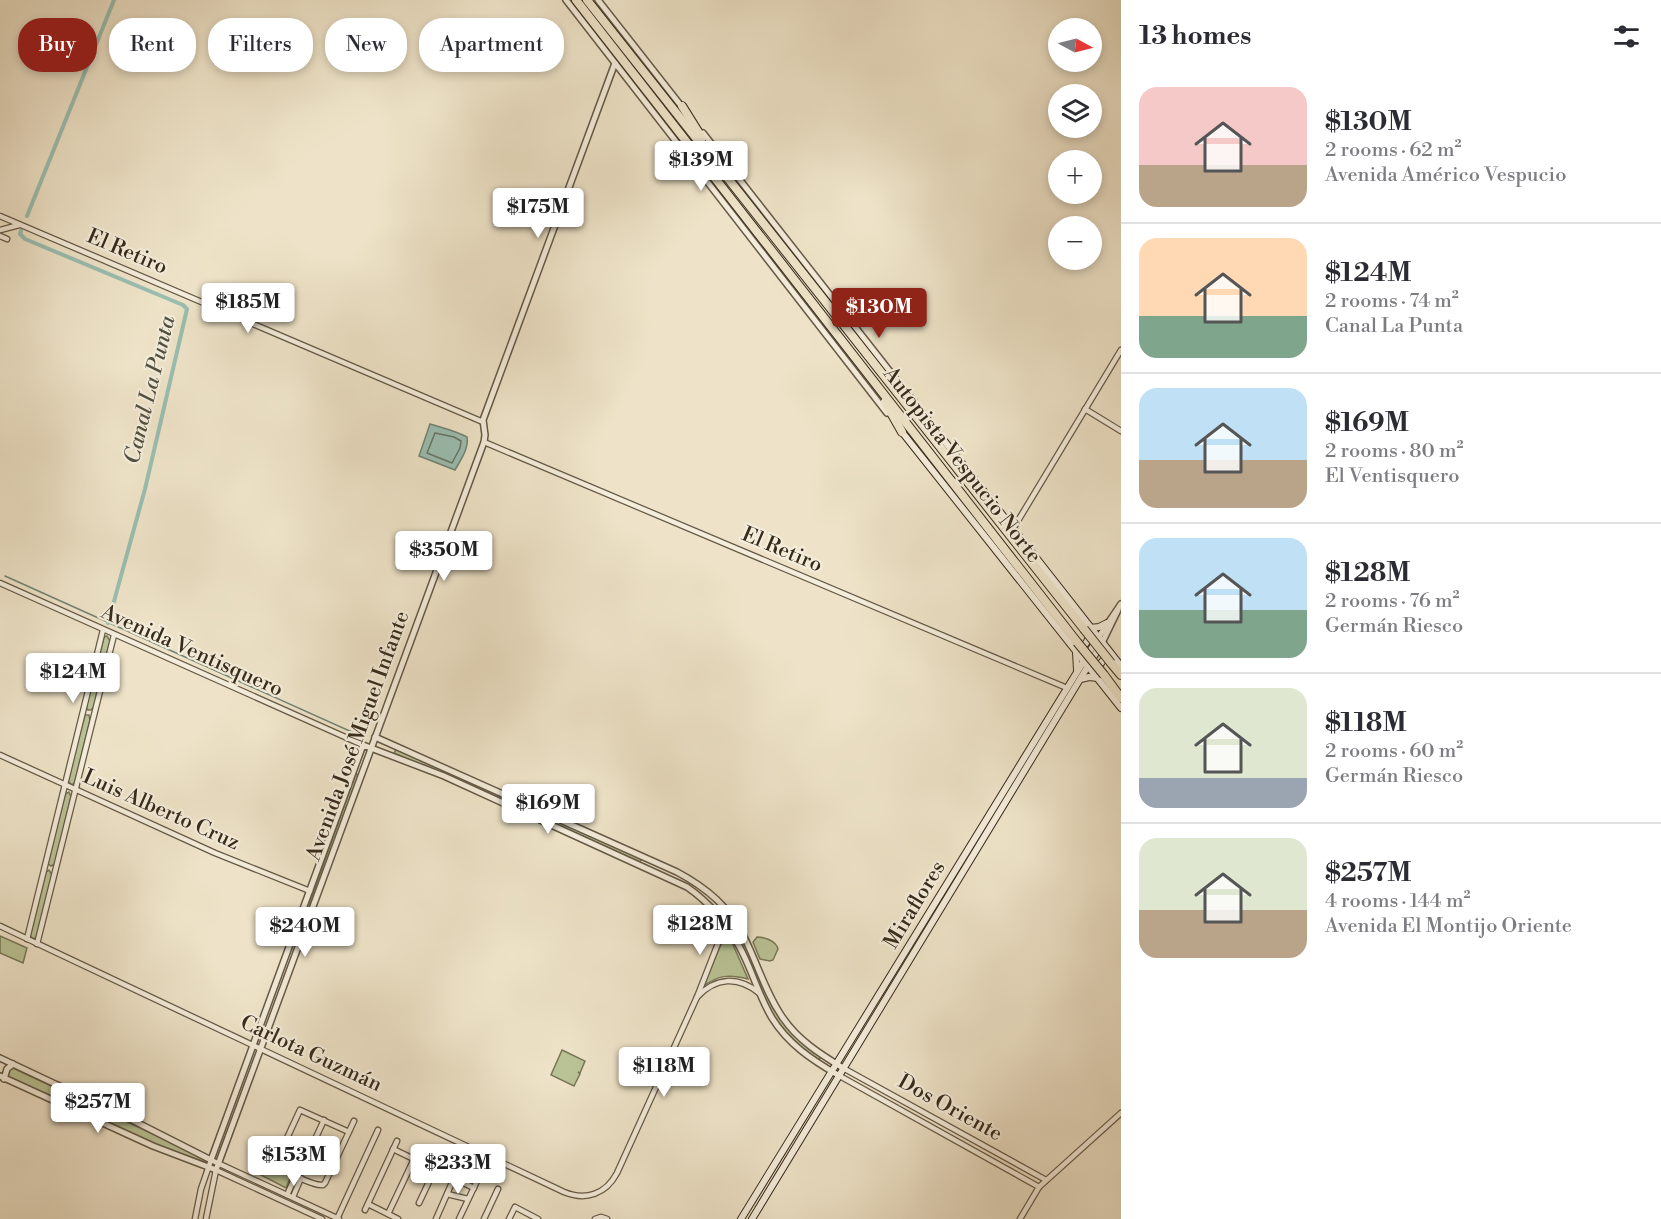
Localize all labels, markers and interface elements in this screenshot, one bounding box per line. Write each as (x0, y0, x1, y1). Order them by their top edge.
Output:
chip: Buy (18, 18, 97, 72)
chip: Rent (109, 18, 196, 72)
chip: Filters (208, 18, 313, 72)
chip: New (325, 18, 407, 72)
chip: Apartment (419, 18, 564, 72)
north arrow (1048, 18, 1102, 72)
map controls (1048, 18, 1102, 270)
text: 13 homes (1139, 20, 1251, 52)
icon: filters (1610, 20, 1643, 53)
button: layers (1048, 84, 1102, 138)
text: $130M (1325, 106, 1412, 138)
icon: home (1187, 111, 1259, 183)
text: 2 rooms · 62 m² (1325, 138, 1461, 163)
pin: $139M (659, 141, 743, 192)
text: $139M (669, 148, 733, 173)
button: + (1048, 150, 1102, 204)
text: Avenida Américo Vespucio (1325, 163, 1566, 188)
pin: $175M (496, 188, 580, 239)
text: $175M (507, 195, 569, 220)
button: − (1048, 216, 1102, 270)
street label: El Retiro (83, 223, 171, 281)
text: $124M (1325, 257, 1411, 289)
icon: home (1187, 262, 1259, 334)
pin: $185M (206, 283, 290, 334)
pin: $130M (837, 288, 921, 339)
text: 2 rooms · 74 m² (1325, 289, 1459, 314)
text: $185M (216, 290, 280, 315)
text: $130M (846, 295, 912, 320)
water label: Canal La Punta (119, 312, 182, 467)
text: Canal La Punta (1325, 314, 1463, 339)
street label: Autopista Vespucio Norte (877, 361, 1047, 568)
text: $169M (1325, 407, 1409, 439)
icon: home (1187, 412, 1259, 484)
text: 2 rooms · 80 m² (1325, 439, 1463, 464)
text: El Ventisquero (1325, 464, 1459, 489)
street label: El Retiro (738, 521, 826, 579)
pin: $350M (402, 531, 486, 582)
text: $350M (409, 538, 479, 563)
text: $128M (1325, 557, 1410, 589)
icon: home (1187, 562, 1259, 634)
text: 2 rooms · 76 m² (1325, 589, 1459, 614)
street label: Avenida Ventisquero (96, 599, 287, 703)
street label: Avenida José Miguel Infante (300, 608, 415, 865)
text: Germán Riesco (1325, 614, 1463, 639)
pin: $124M (31, 653, 115, 704)
text: $124M (40, 660, 106, 685)
text: $118M (1325, 707, 1406, 739)
icon: home (1187, 712, 1259, 784)
text: 2 rooms · 60 m² (1325, 739, 1463, 764)
street label: Luis Alberto Cruz (79, 764, 243, 856)
text: Germán Riesco (1325, 764, 1463, 789)
pin: $169M (506, 784, 590, 835)
text: $169M (516, 791, 580, 816)
street label: Miraflores (879, 856, 951, 954)
text: $257M (1325, 857, 1411, 889)
icon: home (1187, 862, 1259, 934)
text: 4 rooms · 144 m² (1325, 889, 1470, 914)
pin: $128M (658, 905, 742, 956)
pin: $240M (263, 907, 347, 958)
text: $128M (667, 912, 733, 937)
text: $240M (269, 914, 341, 939)
text: Avenida El Montijo Oriente (1325, 914, 1572, 939)
street label: Carlota Guzmán (236, 1010, 386, 1098)
pin: $118M (622, 1047, 706, 1098)
text: $118M (633, 1054, 695, 1079)
street label: Dos Oriente (893, 1069, 1007, 1147)
pin: $257M (56, 1083, 140, 1134)
text: $257M (65, 1090, 131, 1115)
pin: $153M (252, 1136, 336, 1187)
text: $153M (262, 1143, 326, 1168)
pin: $233M (416, 1144, 500, 1195)
text: $233M (425, 1151, 492, 1176)

